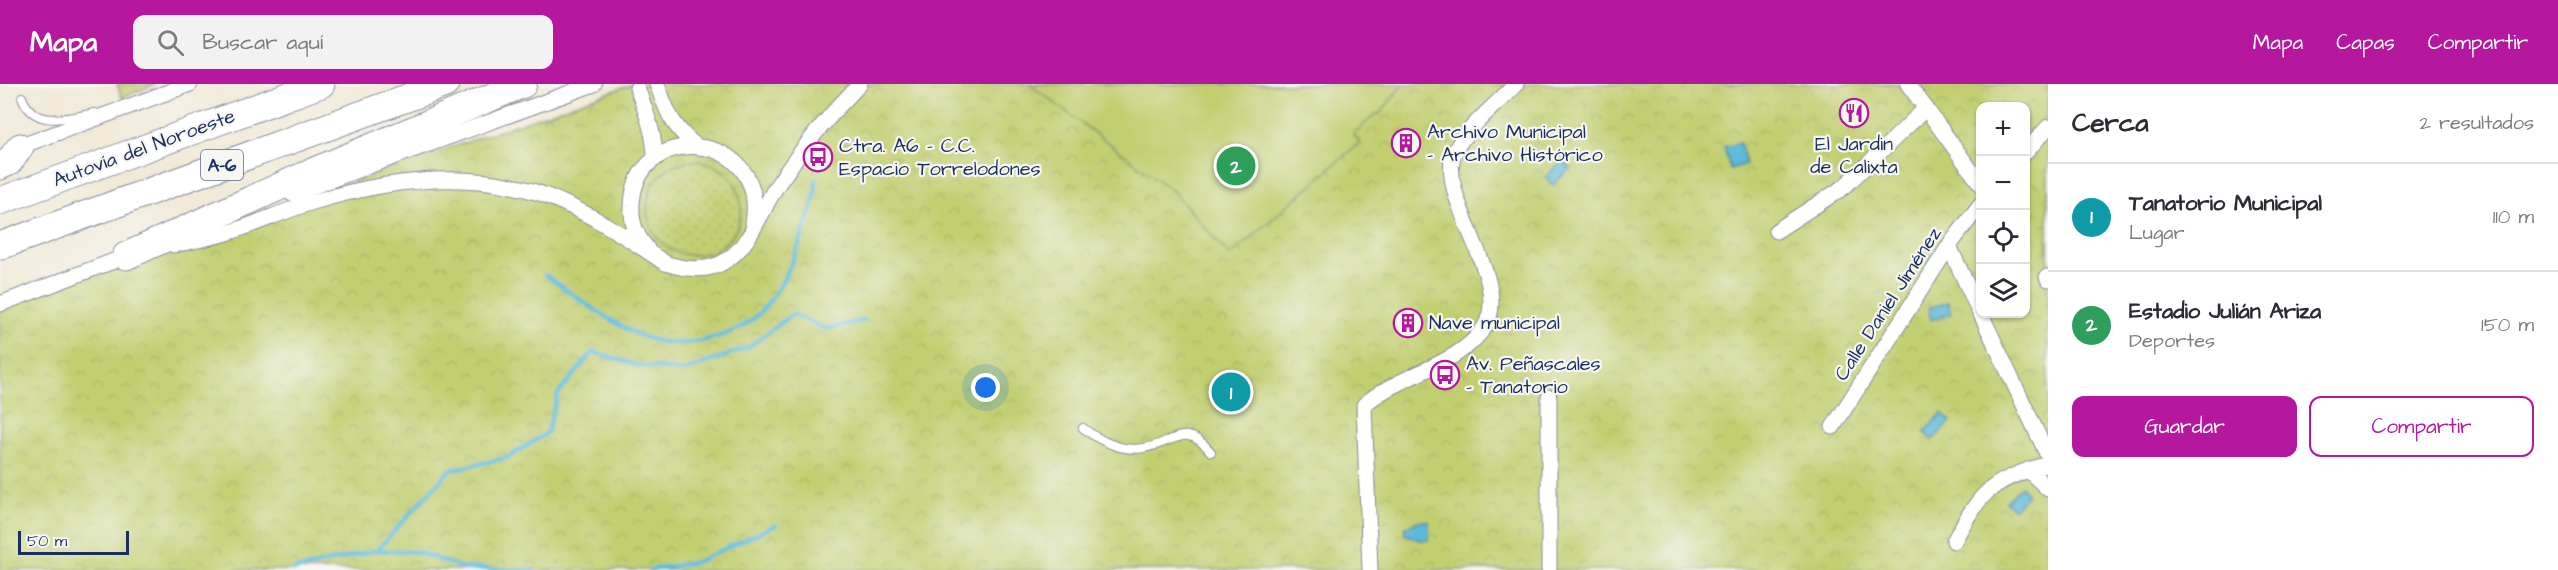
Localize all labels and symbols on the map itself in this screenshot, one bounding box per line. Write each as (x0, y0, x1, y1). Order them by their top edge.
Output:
restaurant icon: El Jardin de Calixta (1838, 97, 1870, 129)
street label: Autovía del Noroeste (49, 102, 239, 194)
place label: Archivo Municipal - Archivo Histórico (1427, 118, 1603, 169)
building icon: Archivo Municipal - Archivo Histórico (1390, 127, 1422, 159)
place label: El Jardin de Calixta (1810, 130, 1898, 181)
place label: Ctra. A6 - C.C. Espacio Torrelodones (839, 132, 1040, 183)
bus stop icon: Ctra. A6 - C.C. Espacio Torrelodones (802, 141, 834, 173)
pin: 2 (1216, 144, 1256, 188)
road number: A-6 (201, 150, 243, 180)
street label: Calle Daniel Jiménez (1828, 222, 1948, 386)
building icon: Nave municipal (1392, 307, 1424, 339)
place label: Nave municipal (1429, 309, 1560, 337)
place label: Av. Peñascales - Tanatorio (1466, 350, 1601, 401)
bus stop icon: Av. Peñascales - Tanatorio (1429, 359, 1461, 391)
pin: 1 (1212, 370, 1250, 414)
your location (971, 373, 1000, 402)
scale bar (18, 528, 129, 556)

